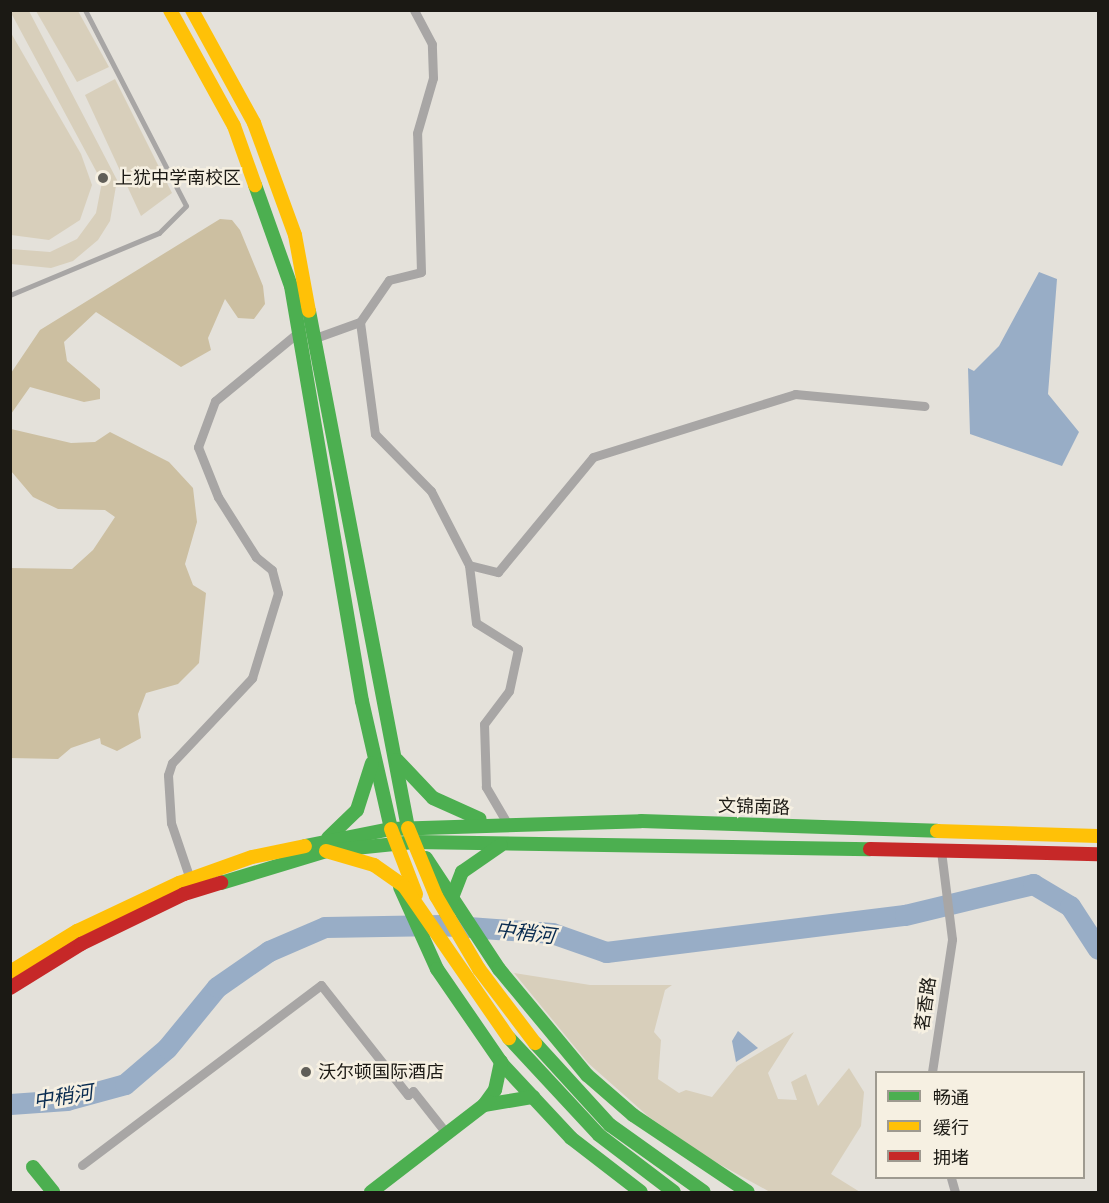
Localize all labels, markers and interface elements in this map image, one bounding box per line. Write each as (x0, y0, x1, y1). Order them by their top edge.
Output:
place label: 上犹中学南校区 (115, 167, 241, 189)
marker: 上犹中学南校区 (96, 171, 110, 185)
street label: 文锦南路 (718, 795, 790, 819)
water label: 中稍河 (494, 917, 556, 949)
street label: 茗香路 (912, 976, 940, 1032)
place label: 沃尔顿国际酒店 (318, 1061, 444, 1083)
marker: 沃尔顿国际酒店 (299, 1065, 313, 1079)
legend (875, 1071, 1085, 1179)
water label: 中稍河 (31, 1080, 95, 1114)
text: 畅通 (933, 1087, 969, 1108)
text: 缓行 (933, 1117, 969, 1138)
text: 拥堵 (933, 1147, 969, 1168)

